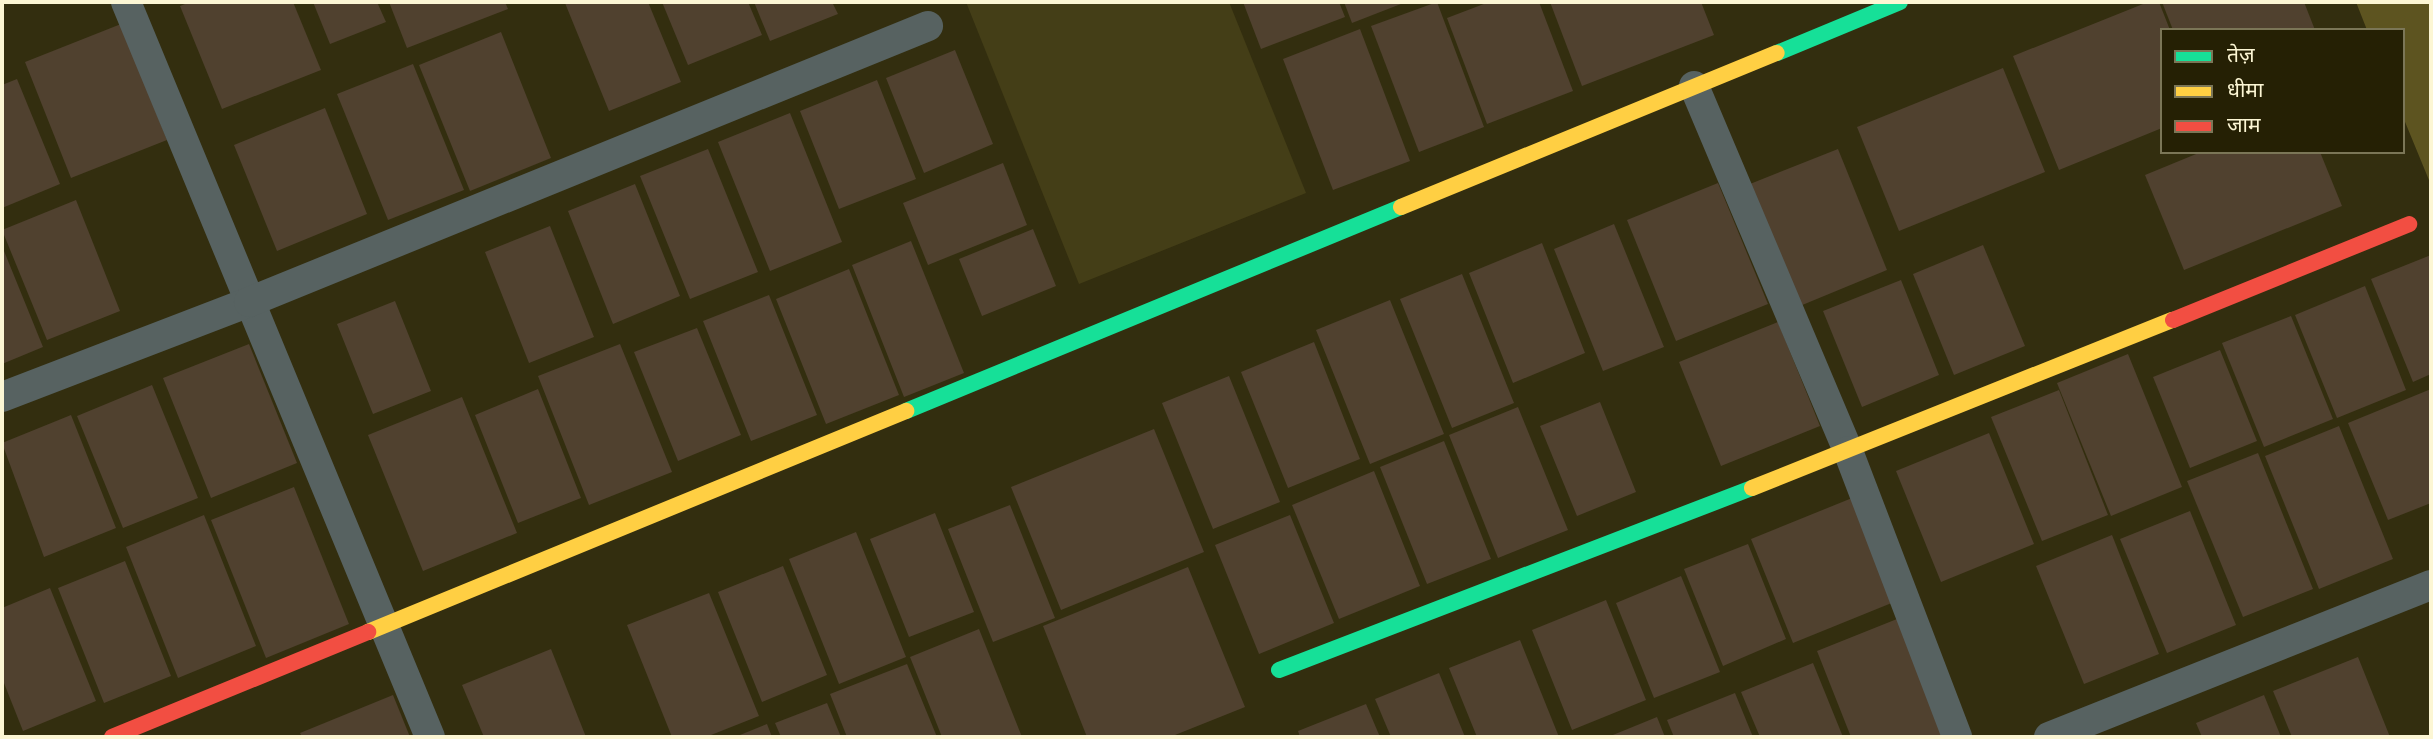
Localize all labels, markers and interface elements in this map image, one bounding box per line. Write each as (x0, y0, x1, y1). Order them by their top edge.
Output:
legend (2160, 28, 2405, 154)
text: तेज़ (2227, 42, 2255, 67)
text: धीमा (2227, 77, 2263, 102)
text: जाम (2227, 112, 2261, 137)

